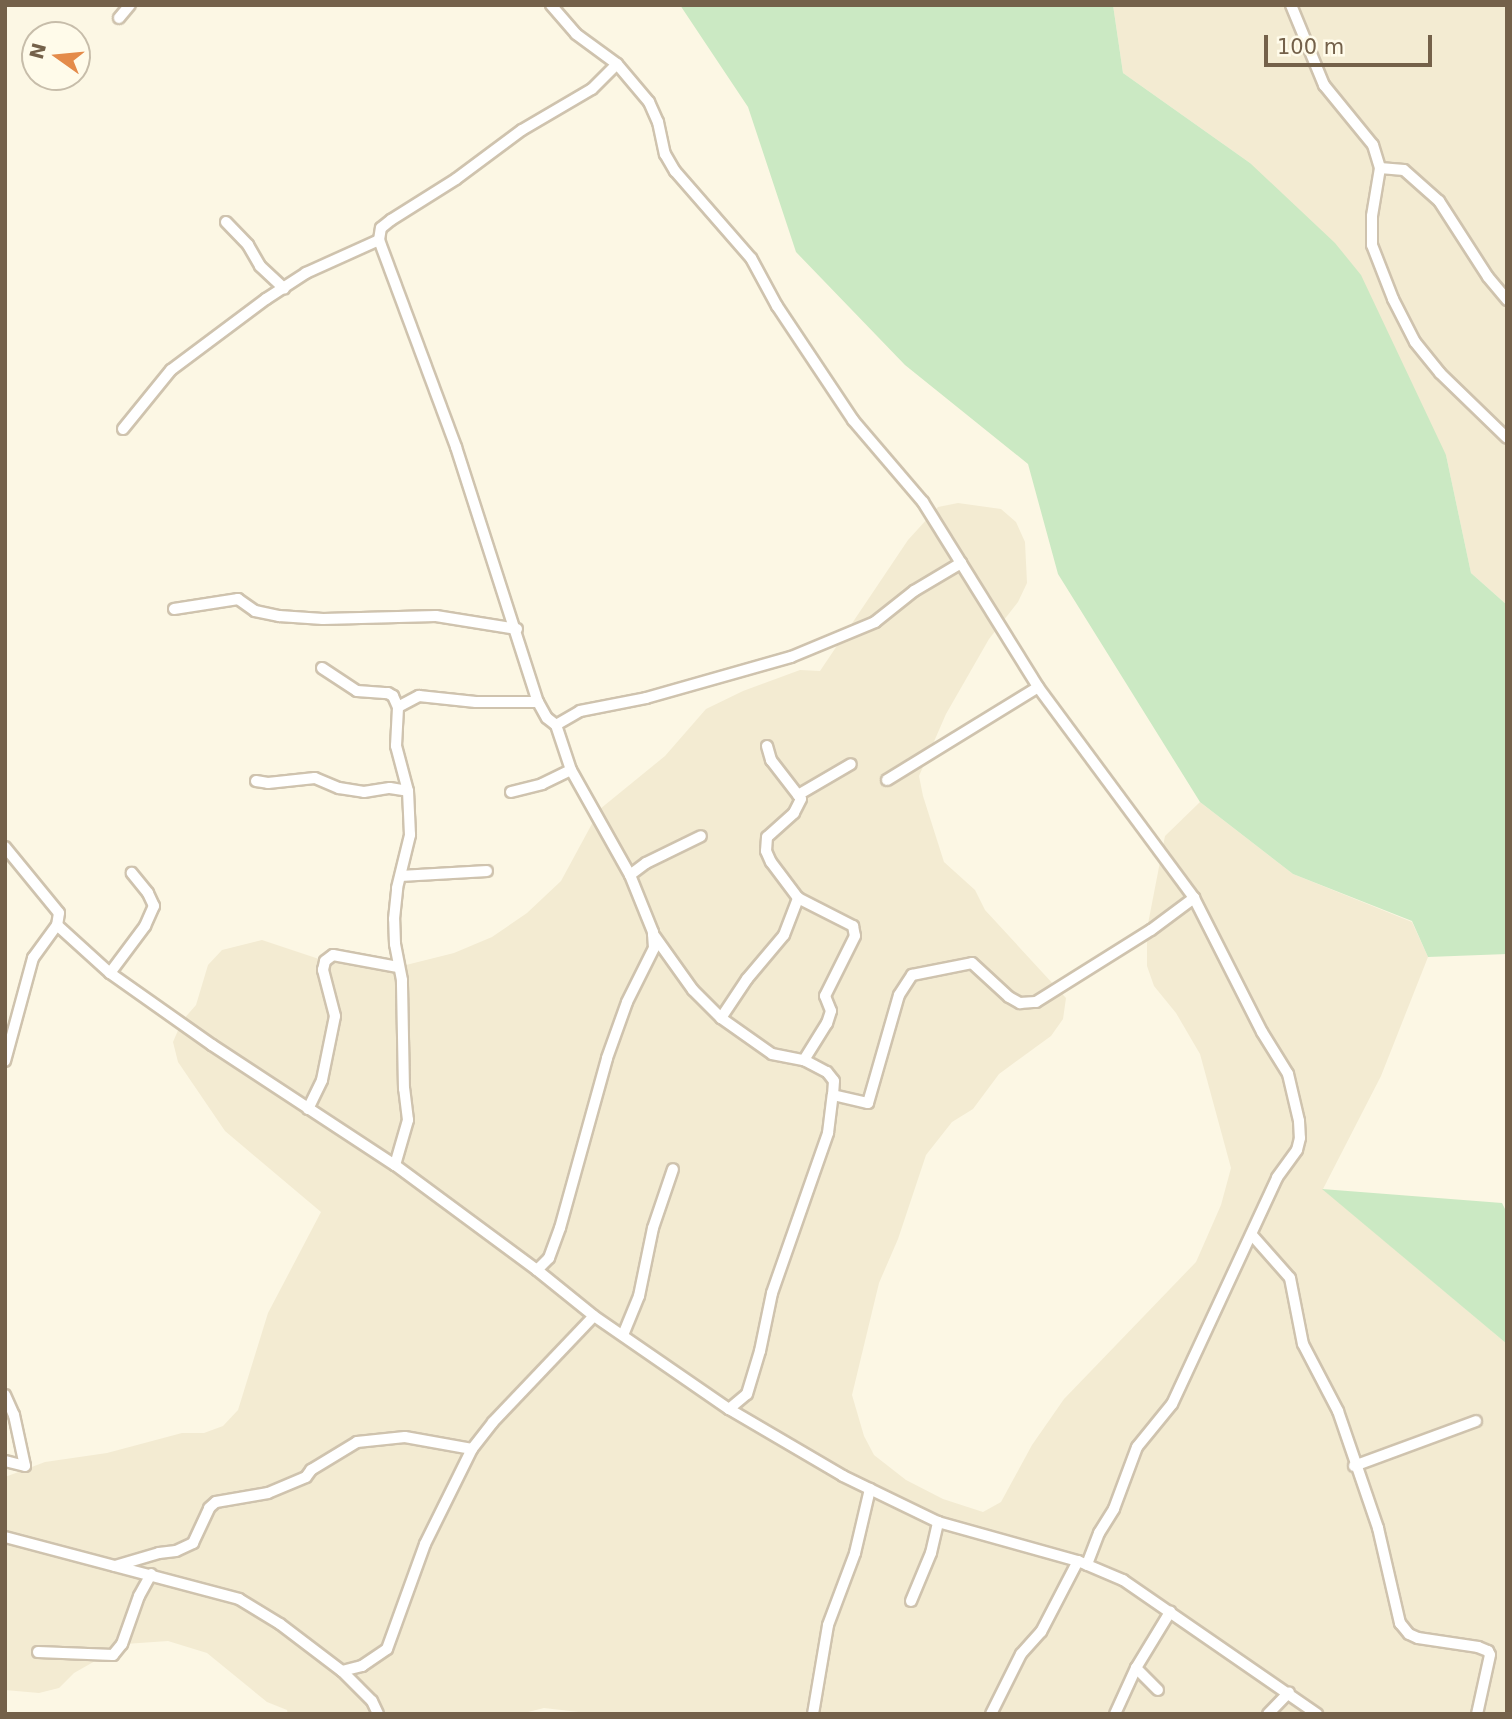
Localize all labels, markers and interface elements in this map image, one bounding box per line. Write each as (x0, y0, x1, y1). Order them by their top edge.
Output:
north arrow (21, 21, 91, 91)
scale bar (1267, 21, 1435, 65)
text: 100 m (1277, 35, 1344, 59)
text: N (25, 41, 50, 62)

